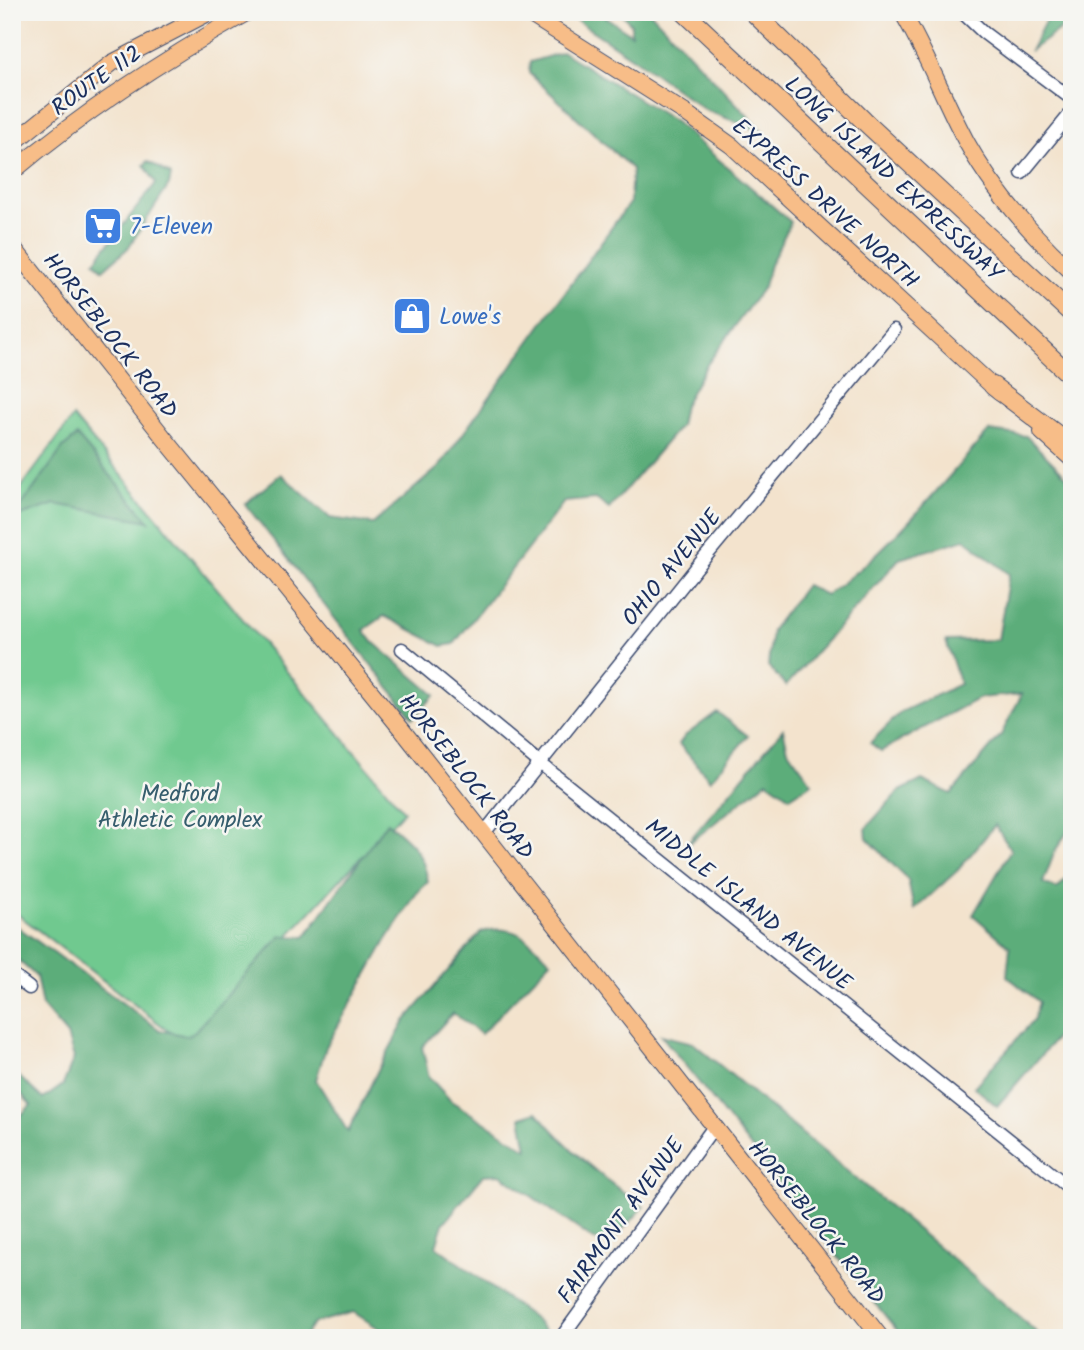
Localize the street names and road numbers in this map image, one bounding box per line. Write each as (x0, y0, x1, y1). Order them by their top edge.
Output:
street label: ROUTE 112 (44, 37, 150, 126)
street label: LONG ISLAND EXPRESSWAY (775, 68, 1011, 291)
street label: EXPRESS DRIVE NORTH (723, 110, 927, 299)
street label: HORSEBLOCK ROAD (33, 245, 186, 427)
street label: OHIO AVENUE (614, 501, 732, 635)
street label: HORSEBLOCK ROAD (389, 686, 542, 868)
street label: MIDDLE ISLAND AVENUE (636, 810, 860, 1001)
street label: FAIRMONT AVENUE (549, 1130, 695, 1312)
street label: HORSEBLOCK ROAD (738, 1133, 893, 1314)

